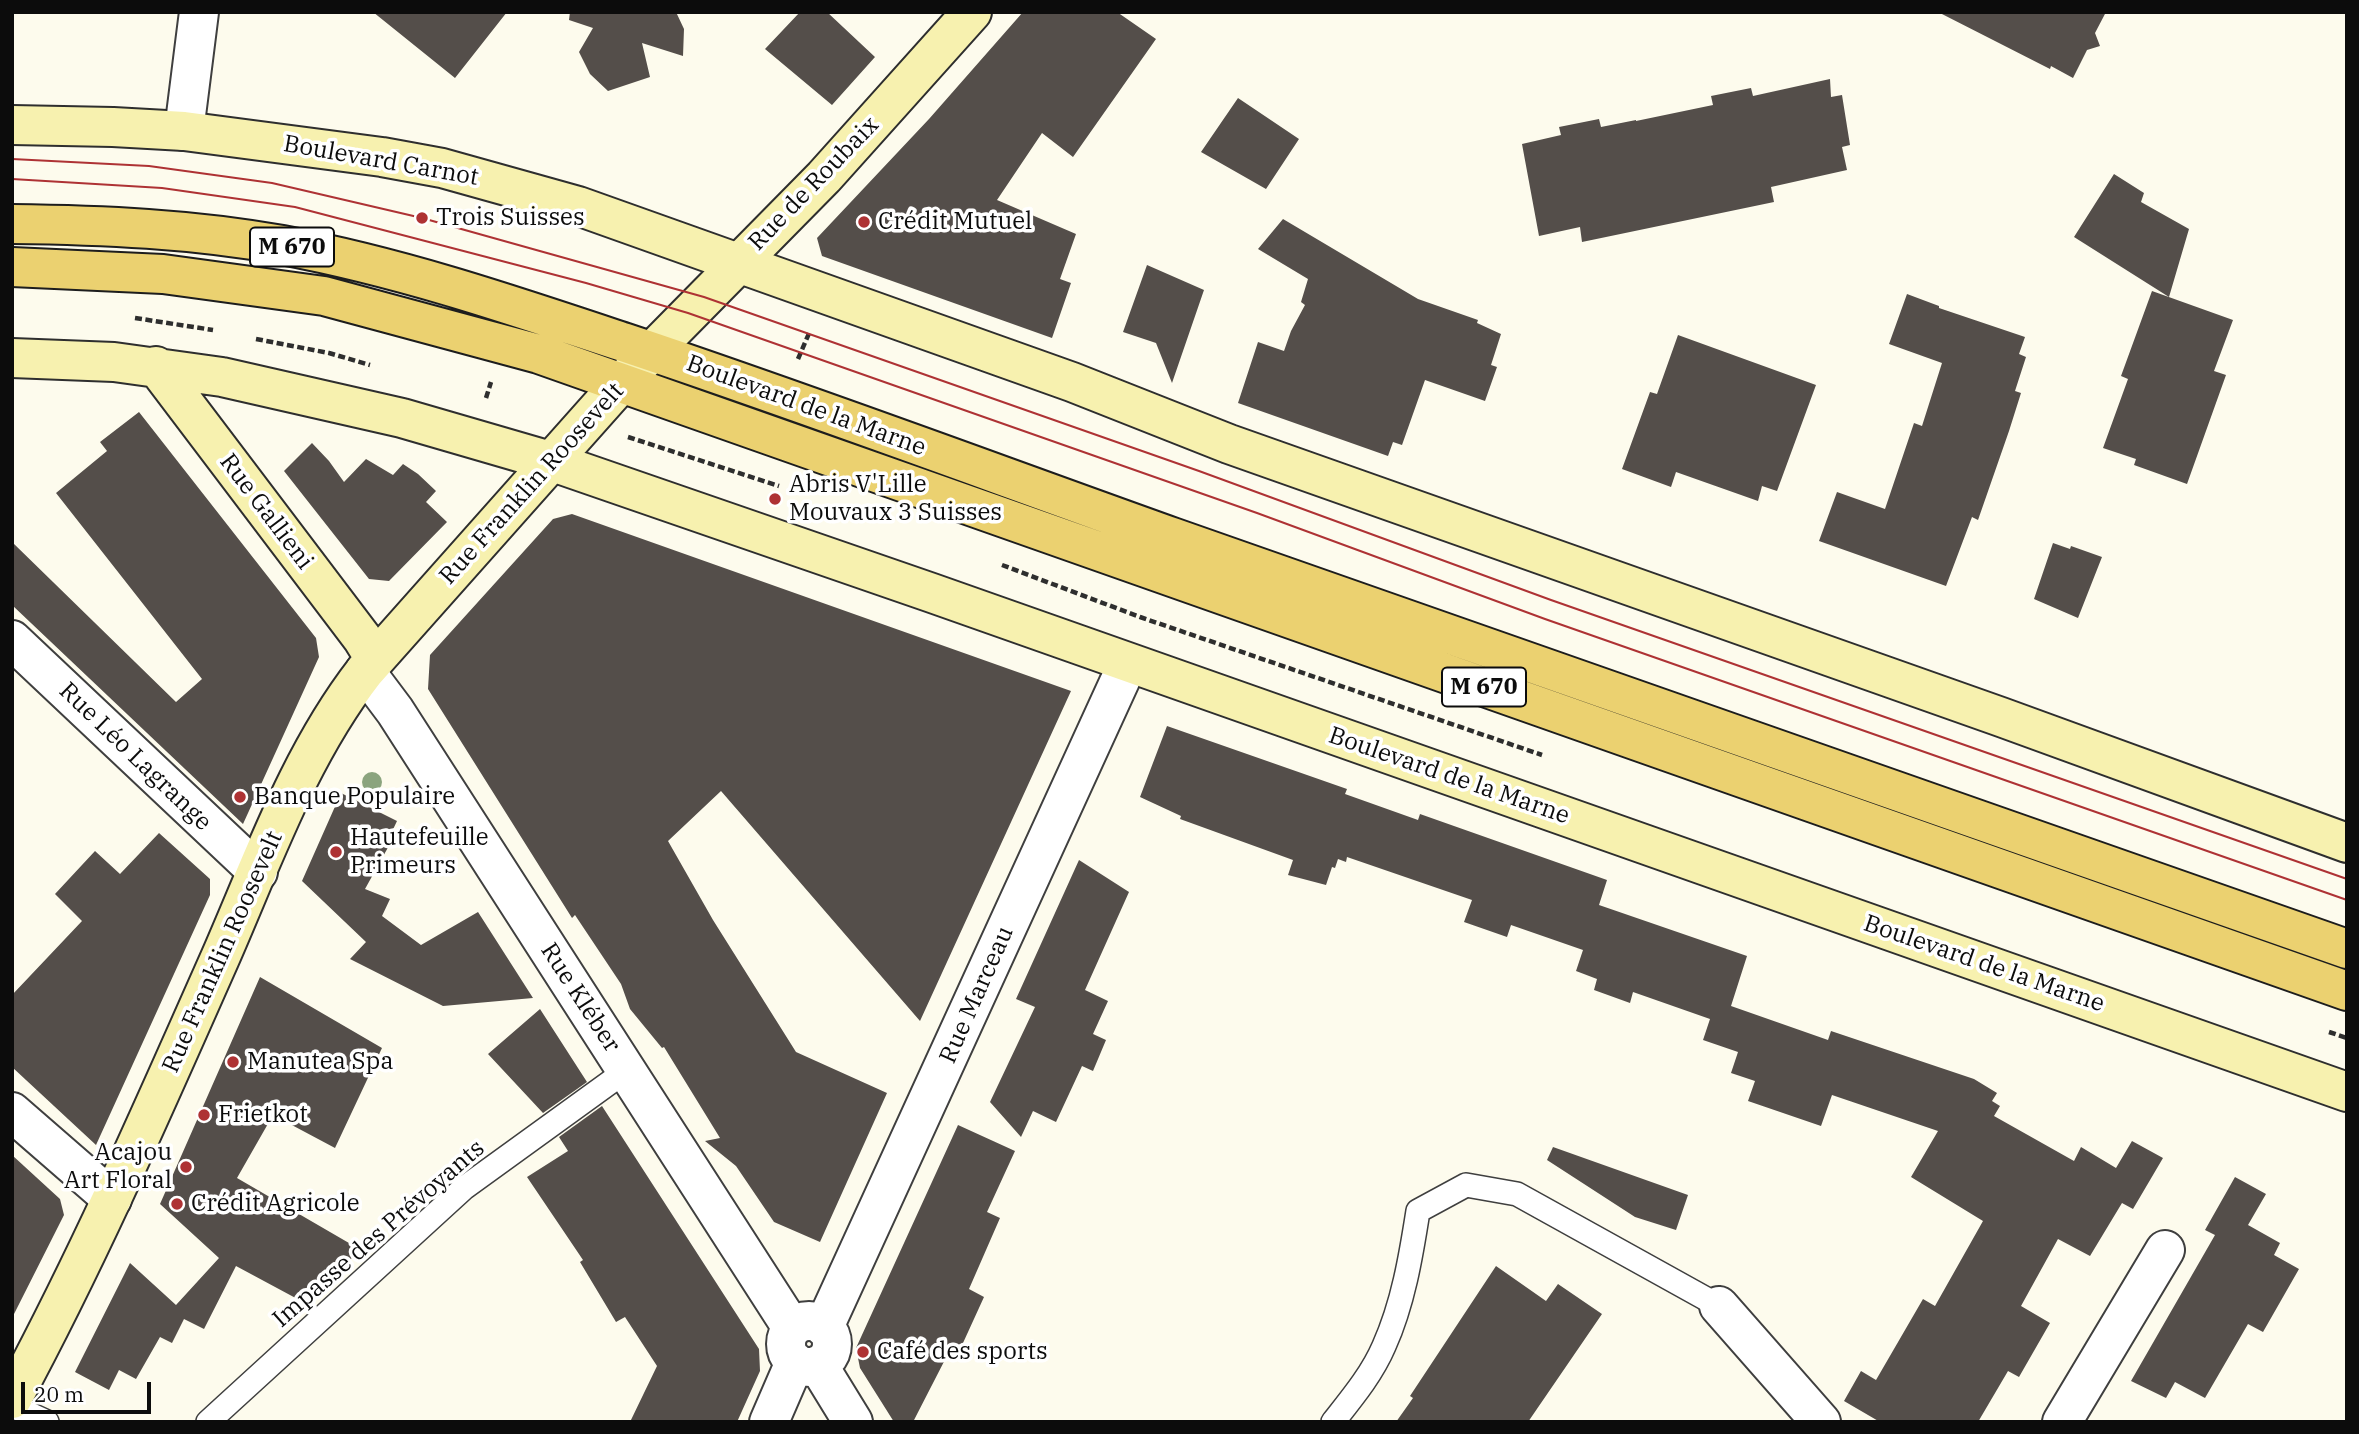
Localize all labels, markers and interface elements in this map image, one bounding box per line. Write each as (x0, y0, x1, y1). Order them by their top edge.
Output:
street label: Rue de Roubaix (743, 111, 885, 257)
street label: Boulevard Carnot (281, 130, 481, 192)
place label: Trois Suisses (436, 204, 585, 232)
place label: Crédit Mutuel (878, 208, 1032, 236)
marker: Trois Suisses (414, 210, 430, 226)
marker: Crédit Mutuel (856, 214, 872, 230)
road number: M 670 (250, 228, 334, 266)
street label: Boulevard de la Marne (682, 349, 930, 463)
street label: Rue Franklin Roosevelt (434, 377, 630, 591)
street label: Rue Gallieni (213, 448, 319, 576)
place label: Abris V'Lille Mouvaux 3 Suisses (789, 471, 1002, 527)
marker: Abris V'Lille Mouvaux 3 Suisses (767, 491, 783, 507)
road number: M 670 (1442, 667, 1526, 706)
street label: Rue Léo Lagrange (53, 677, 217, 837)
street label: Boulevard de la Marne (1325, 721, 1573, 831)
place label: Banque Populaire (254, 783, 455, 811)
marker: Banque Populaire (232, 789, 248, 805)
place label: Hautefeuille Primeurs (350, 824, 489, 880)
street label: Rue Franklin Roosevelt (157, 827, 289, 1077)
marker: Hautefeuille Primeurs (328, 844, 344, 860)
street label: Boulevard de la Marne (1860, 909, 2108, 1019)
street label: Rue Marceau (934, 922, 1020, 1068)
street label: Rue Kléber (534, 938, 626, 1058)
place label: Manutea Spa (247, 1048, 394, 1076)
marker: Manutea Spa (225, 1054, 241, 1070)
place label: Frietkot (218, 1101, 308, 1129)
marker: Frietkot (196, 1107, 212, 1123)
street label: Impasse des Prévoyants (267, 1134, 491, 1334)
place label: Acajou Art Floral (64, 1139, 172, 1195)
marker: Acajou Art Floral (178, 1159, 194, 1175)
place label: Crédit Agricole (191, 1190, 360, 1218)
marker: Crédit Agricole (169, 1196, 185, 1212)
place label: Café des sports (877, 1338, 1048, 1366)
marker: Café des sports (855, 1344, 871, 1360)
scale bar (24, 1368, 154, 1412)
text: 20 m (34, 1380, 84, 1408)

